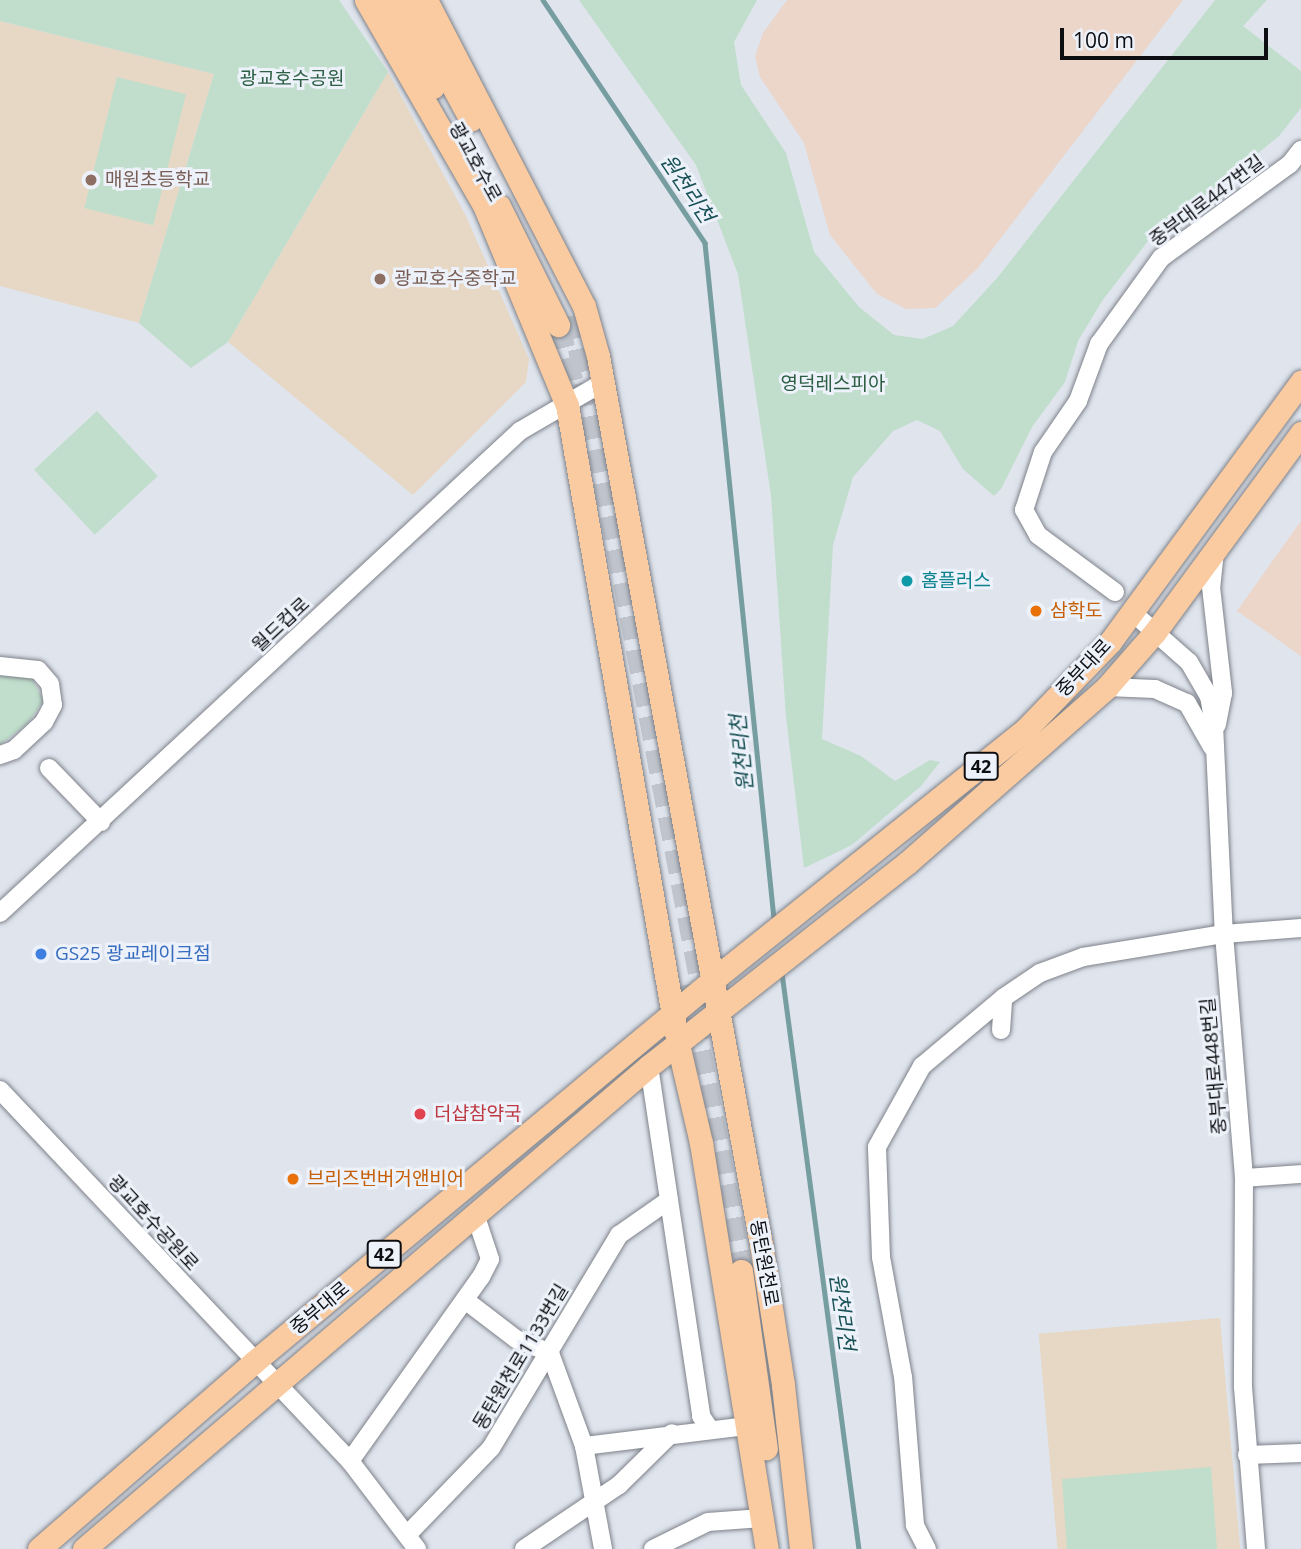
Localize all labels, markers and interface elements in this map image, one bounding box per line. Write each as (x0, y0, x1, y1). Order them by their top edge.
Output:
scale bar (1063, 14, 1271, 58)
text: 100 m (1073, 26, 1134, 54)
park label: 광교호수공원 (240, 68, 344, 90)
street label: 광교호수로 (444, 118, 506, 206)
water label: 원천리천 (656, 149, 720, 227)
street label: 중부대로447번길 (1145, 151, 1269, 251)
place label: 매원초등학교 (105, 169, 210, 191)
marker: 매원초등학교 (83, 172, 99, 188)
place label: 광교호수중학교 (394, 268, 516, 290)
marker: 광교호수중학교 (372, 271, 388, 287)
park label: 영덕레스피아 (781, 373, 885, 395)
place label: 홈플러스 (921, 570, 991, 592)
marker: 홈플러스 (899, 573, 915, 589)
street label: 월드컵로 (248, 593, 314, 657)
place label: 삼학도 (1050, 600, 1102, 622)
marker: 삼학도 (1028, 603, 1044, 619)
street label: 중부대로 (1052, 635, 1116, 701)
water label: 원천리천 (724, 713, 758, 793)
road number: 42 (964, 752, 998, 780)
place label: GS25 광교레이크점 (55, 943, 211, 965)
marker: GS25 광교레이크점 (33, 946, 49, 962)
street label: 중부대로448번길 (1197, 997, 1231, 1135)
place label: 더샵참약국 (434, 1103, 521, 1125)
marker: 더샵참약국 (412, 1106, 428, 1122)
place label: 브리즈번버거앤비어 (307, 1168, 464, 1190)
street label: 광교호수공원로 (103, 1170, 203, 1276)
marker: 브리즈번버거앤비어 (285, 1171, 301, 1187)
street label: 동탄원천로 (745, 1218, 783, 1308)
road number: 42 (366, 1240, 402, 1268)
water label: 원천리천 (825, 1272, 861, 1352)
street label: 중부대로 (286, 1277, 354, 1339)
street label: 동탄원천로1133번길 (469, 1280, 573, 1434)

